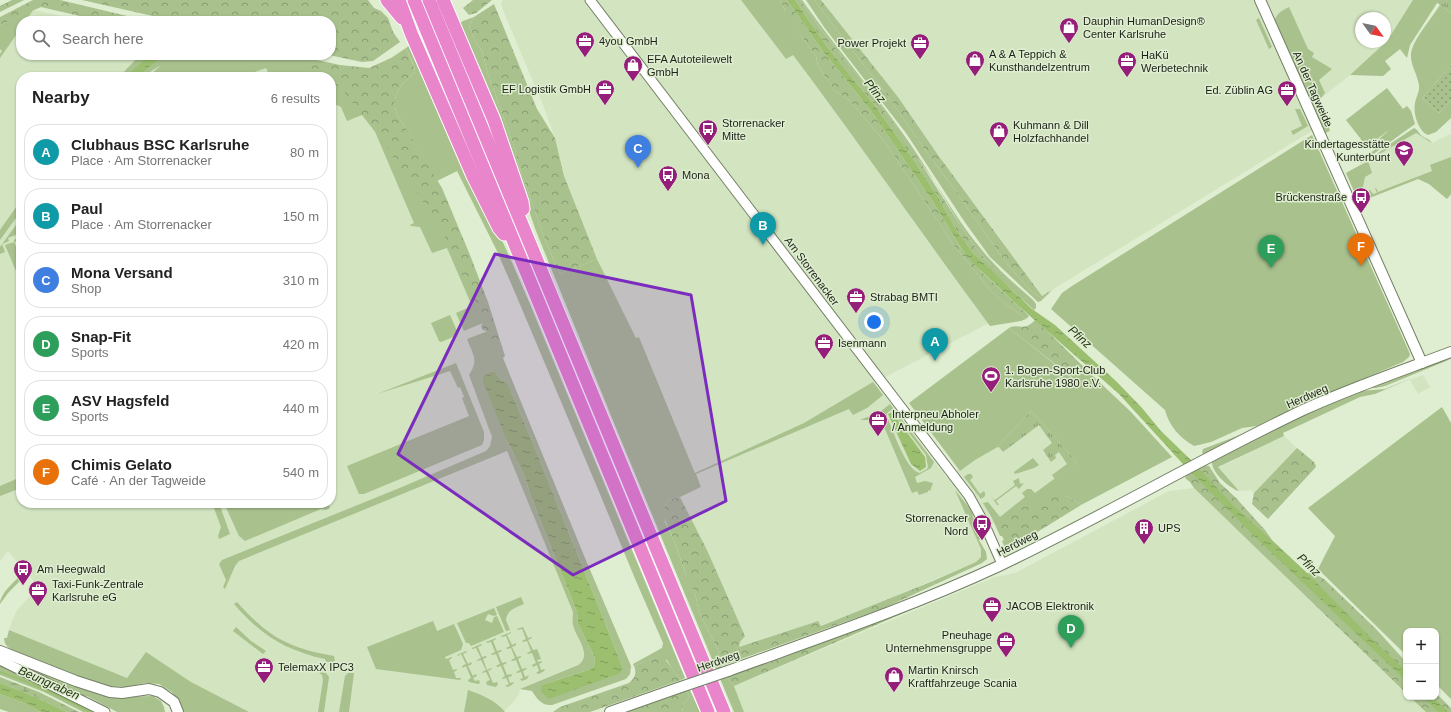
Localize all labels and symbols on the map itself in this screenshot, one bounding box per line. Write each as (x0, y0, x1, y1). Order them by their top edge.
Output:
north arrow (1355, 12, 1391, 48)
place label: Dauphin HumanDesign® Center Karlsruhe (1083, 15, 1205, 40)
shop icon: Dauphin HumanDesign® Center Karlsruhe (1058, 16, 1080, 44)
office icon: 4you GmbH (574, 30, 596, 58)
office icon: Power Projekt (909, 32, 931, 60)
place label: 4you GmbH (599, 35, 658, 47)
place label: Power Projekt (838, 37, 906, 49)
place label: A & A Teppich & Kunsthandelzentrum (989, 48, 1090, 73)
shop icon: A & A Teppich & Kunsthandelzentrum (964, 49, 986, 77)
place label: HaKü Werbetechnik (1141, 49, 1209, 74)
street label: An der Tagweide (1291, 49, 1335, 129)
office icon: HaKü Werbetechnik (1116, 50, 1138, 78)
place label: EFA Autoteilewelt GmbH (647, 53, 732, 78)
shop icon: EFA Autoteilewelt GmbH (622, 54, 644, 82)
water label: Pfinz (861, 76, 889, 106)
office icon: EF Logistik GmbH (594, 78, 616, 106)
office icon: Ed. Züblin AG (1276, 79, 1298, 107)
place label: EF Logistik GmbH (502, 83, 591, 95)
place label: Ed. Züblin AG (1205, 84, 1273, 96)
place label: Storrenacker Mitte (722, 117, 785, 142)
bus stop icon: Storrenacker Mitte (697, 118, 719, 146)
place label: Kuhmann & Dill Holzfachhandel (1013, 119, 1089, 144)
shop icon: Kuhmann & Dill Holzfachhandel (988, 120, 1010, 148)
pin: C (625, 135, 651, 168)
place label: Kindertagesstätte Kunterbunt (1304, 138, 1390, 163)
school or university icon: Kindertagesstätte Kunterbunt (1393, 139, 1415, 167)
bus stop icon: Mona (657, 164, 679, 192)
place label: Mona (682, 169, 710, 181)
bus stop icon: Brückenstraße (1350, 186, 1372, 214)
place label: Brückenstraße (1275, 191, 1347, 203)
pin: B (750, 212, 776, 245)
pin: F (1348, 233, 1374, 266)
street label: Am Storrenacker (782, 234, 842, 308)
pin: E (1258, 235, 1284, 268)
office icon: Strabag BMTI (845, 286, 867, 314)
place label: Strabag BMTI (870, 291, 938, 303)
your location (864, 312, 884, 332)
water label: Pfinz (1065, 323, 1095, 351)
pin: A (922, 328, 948, 361)
office icon: Isenmann (813, 332, 835, 360)
place label: Isenmann (838, 337, 886, 349)
place label: 1. Bogen-Sport-Club Karlsruhe 1980 e.V. (1005, 364, 1105, 389)
sports icon: 1. Bogen-Sport-Club Karlsruhe 1980 e.V. (980, 365, 1002, 393)
street label: Herdweg (1284, 382, 1330, 410)
place label: Interpneu Abholer / Anmeldung (892, 408, 979, 433)
office icon: Interpneu Abholer / Anmeldung (867, 409, 889, 437)
place label: Storrenacker Nord (905, 512, 968, 537)
bus stop icon: Storrenacker Nord (971, 513, 993, 541)
building icon: UPS (1133, 517, 1155, 545)
place label: UPS (1158, 522, 1181, 534)
street label: Herdweg (995, 528, 1039, 558)
water label: Pfinz (1295, 551, 1323, 579)
bus stop icon: Am Heegwald (12, 558, 34, 586)
place label: Am Heegwald (37, 563, 105, 575)
place label: Taxi-Funk-Zentrale Karlsruhe eG (52, 578, 144, 603)
office icon: Taxi-Funk-Zentrale Karlsruhe eG (27, 579, 49, 607)
office icon: JACOB Elektronik (981, 595, 1003, 623)
place label: JACOB Elektronik (1006, 600, 1095, 612)
pin: D (1058, 615, 1084, 648)
place label: Pneuhage Unternehmensgruppe (886, 629, 992, 654)
office icon: Pneuhage Unternehmensgruppe (995, 630, 1017, 658)
street label: Herdweg (695, 648, 741, 674)
office icon: TelemaxX IPC3 (253, 656, 275, 684)
place label: TelemaxX IPC3 (278, 661, 354, 673)
water label: Beungraben (16, 663, 82, 703)
place label: Martin Knirsch Kraftfahrzeuge Scania (908, 664, 1018, 689)
shop icon: Martin Knirsch Kraftfahrzeuge Scania (883, 665, 905, 693)

